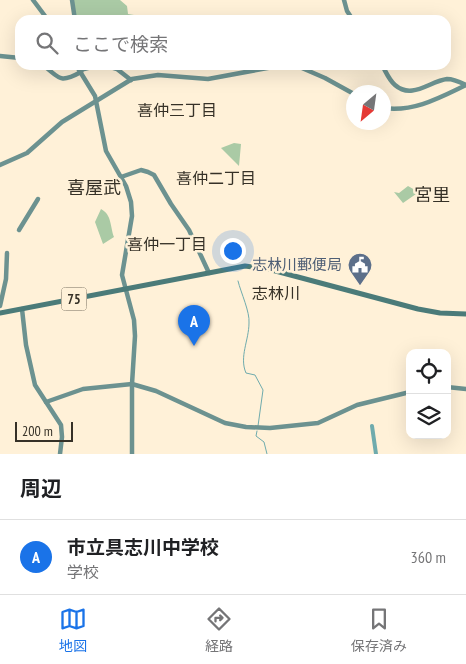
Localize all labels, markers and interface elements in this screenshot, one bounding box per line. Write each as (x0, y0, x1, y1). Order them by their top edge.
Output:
search box (15, 15, 451, 70)
icon: search (33, 29, 61, 57)
text: ここで検索 (73, 32, 168, 56)
north arrow (346, 85, 391, 130)
district label: 喜仲三丁目 (137, 100, 217, 120)
district label: 喜仲二丁目 (176, 168, 256, 188)
district label: 喜屋武 (67, 176, 121, 199)
district label: 宮里 (414, 183, 450, 206)
district label: 喜仲一丁目 (127, 234, 207, 254)
your location (220, 238, 246, 264)
public building icon: 志林川郵便局 (347, 252, 373, 286)
place label: 志林川郵便局 (252, 255, 342, 274)
district label: 志林川 (252, 283, 300, 303)
road number: 75 (62, 288, 86, 310)
pin: A (178, 305, 210, 346)
map controls (406, 349, 451, 439)
button: locate (406, 349, 451, 394)
button: layers (406, 394, 451, 439)
scale bar (15, 419, 72, 442)
text: 200 m (22, 422, 53, 440)
text: 周辺 (20, 475, 62, 502)
text: 市立具志川中学校 (67, 535, 219, 559)
text: A (32, 547, 40, 567)
text: 360 m (411, 547, 446, 567)
text: 学校 (67, 562, 99, 582)
tab: 地図 (59, 605, 87, 655)
tab: 経路 (205, 605, 233, 655)
tab: 保存済み (351, 605, 407, 655)

